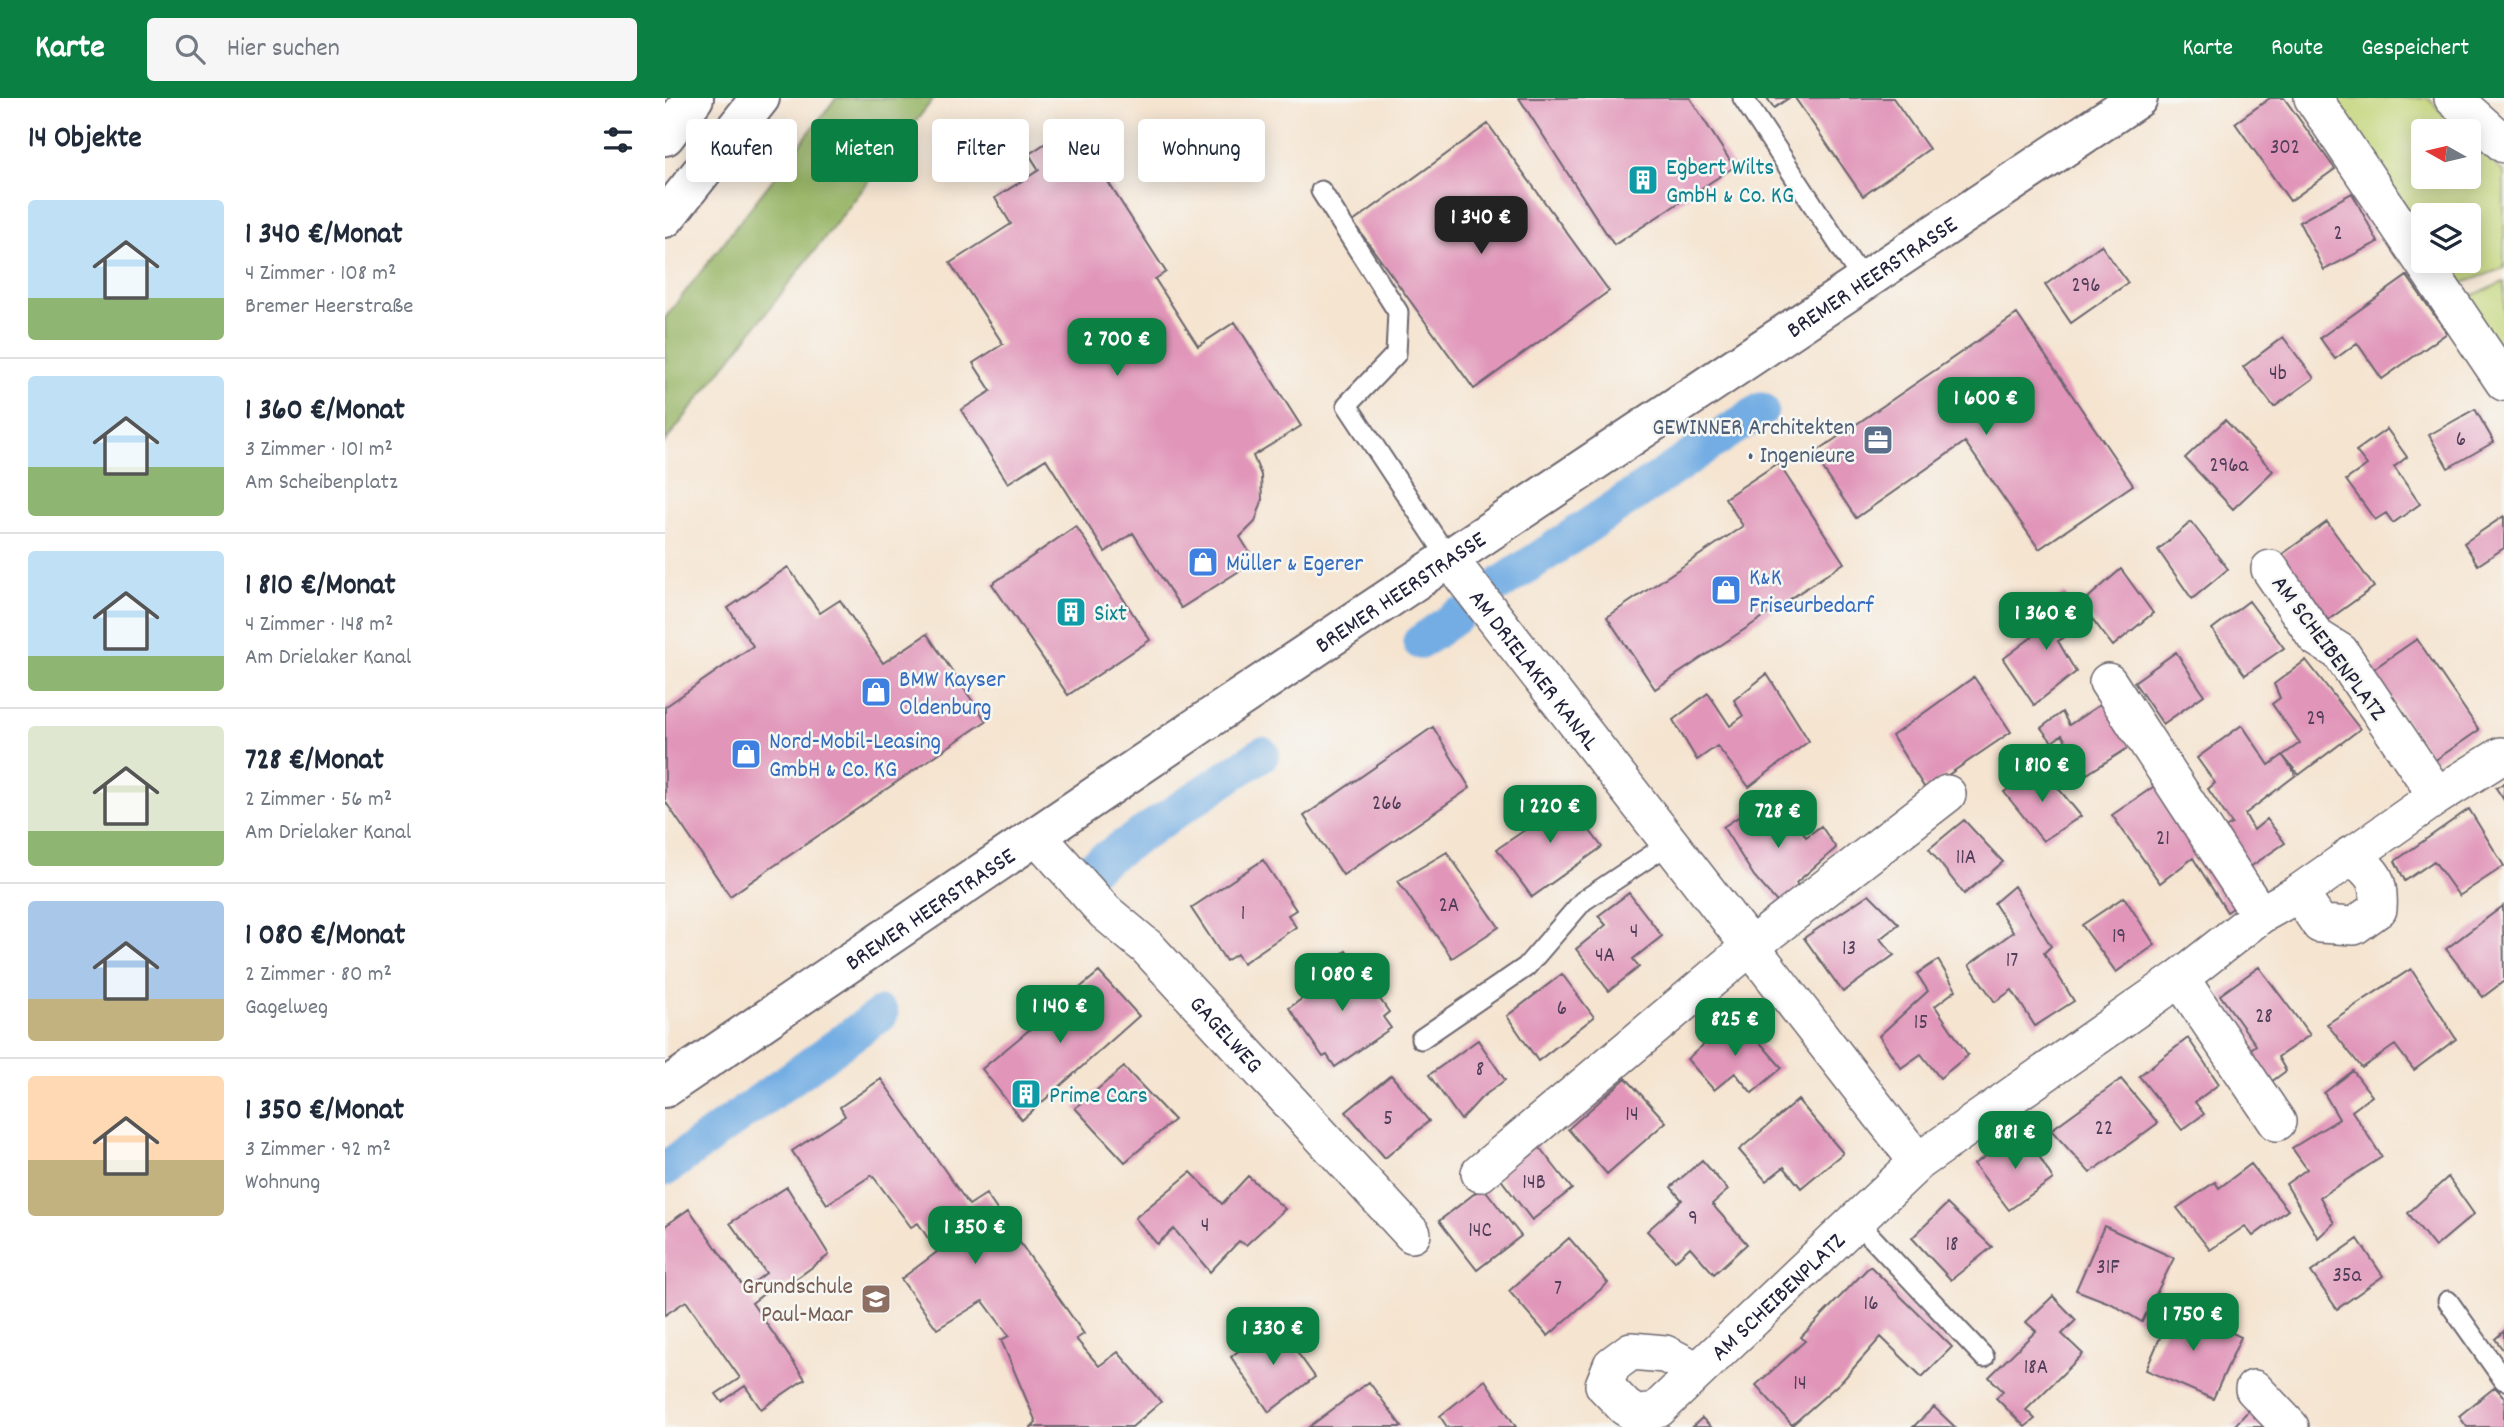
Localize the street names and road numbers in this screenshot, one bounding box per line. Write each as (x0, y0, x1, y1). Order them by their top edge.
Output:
street label: BREMER HEERSTRASSE (1781, 209, 1965, 348)
street label: BREMER HEERSTRASSE (1309, 524, 1494, 663)
street label: AM SCHEIBENPLATZ (2262, 569, 2394, 729)
street label: AM DRIELAKER KANAL (1459, 583, 1606, 759)
street label: BREMER HEERSTRASSE (840, 841, 1023, 981)
street label: GAGELWEG (1180, 989, 1269, 1082)
street label: AM SCHEIBENPLATZ (1704, 1225, 1854, 1370)

